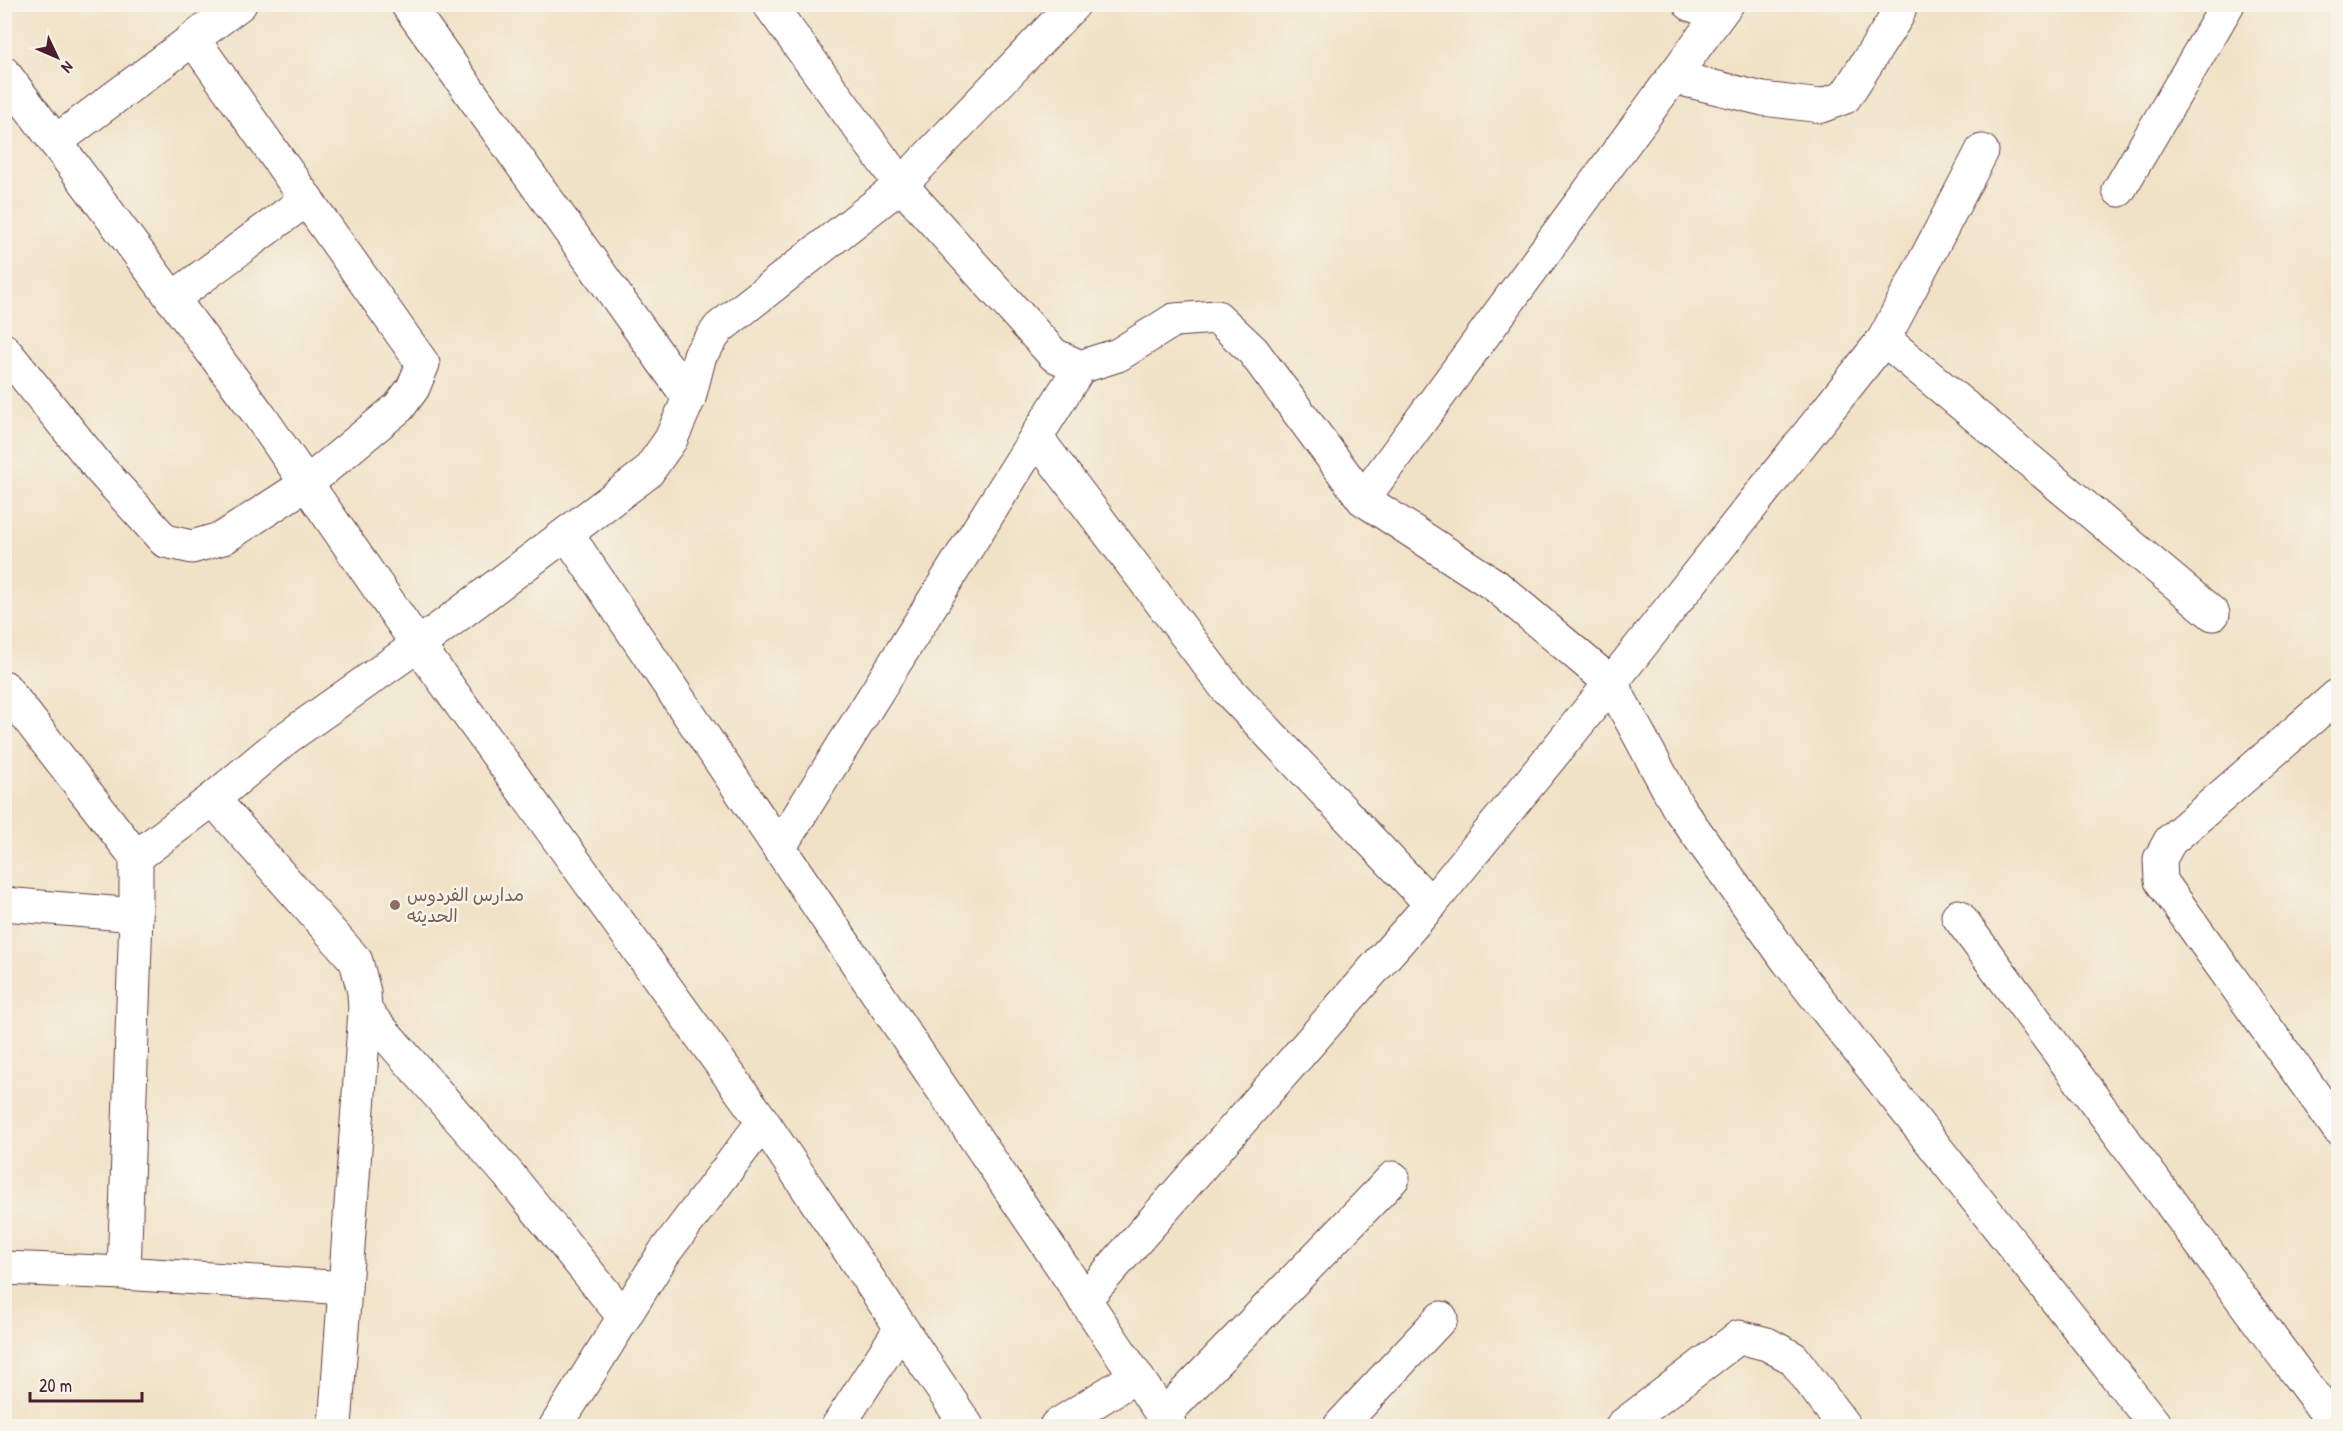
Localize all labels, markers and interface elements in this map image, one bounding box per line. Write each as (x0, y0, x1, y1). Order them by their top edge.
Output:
north arrow (27, 27, 87, 87)
text: N (57, 57, 79, 78)
place label: مدارس الفردوس الحديثه (407, 882, 524, 928)
marker: مدارس الفردوس الحديثه (388, 898, 402, 912)
scale bar (30, 1365, 142, 1403)
text: 20 m (39, 1373, 72, 1398)

